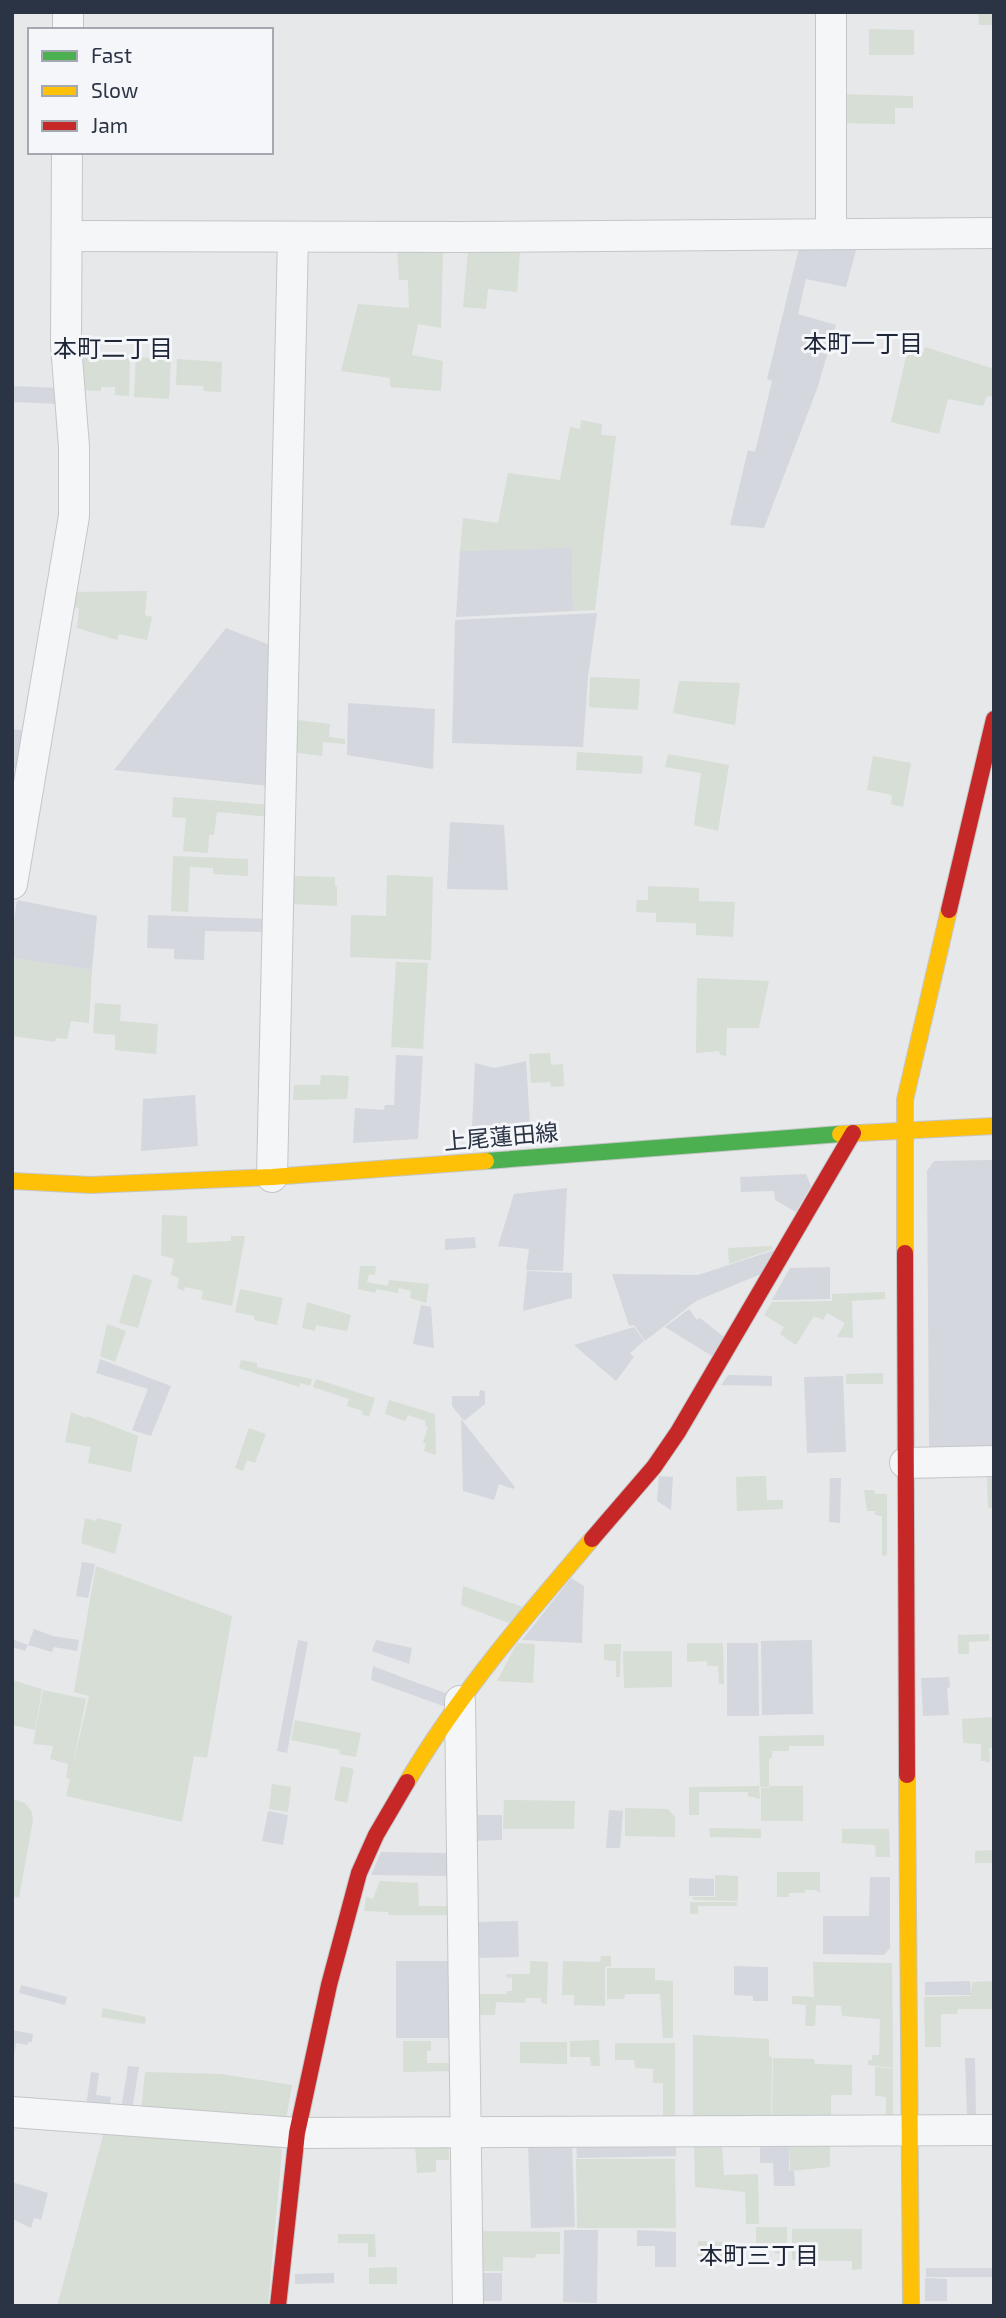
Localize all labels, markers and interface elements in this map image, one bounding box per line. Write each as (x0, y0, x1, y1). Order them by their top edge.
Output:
legend (28, 28, 273, 154)
text: Fast (91, 42, 132, 67)
text: Slow (91, 77, 138, 102)
text: Jam (91, 112, 128, 137)
district label: 本町一丁目 (803, 328, 923, 357)
district label: 本町二丁目 (53, 333, 173, 362)
street label: 上尾蓮田線 (442, 1117, 559, 1155)
district label: 本町三丁目 (699, 2240, 819, 2269)

